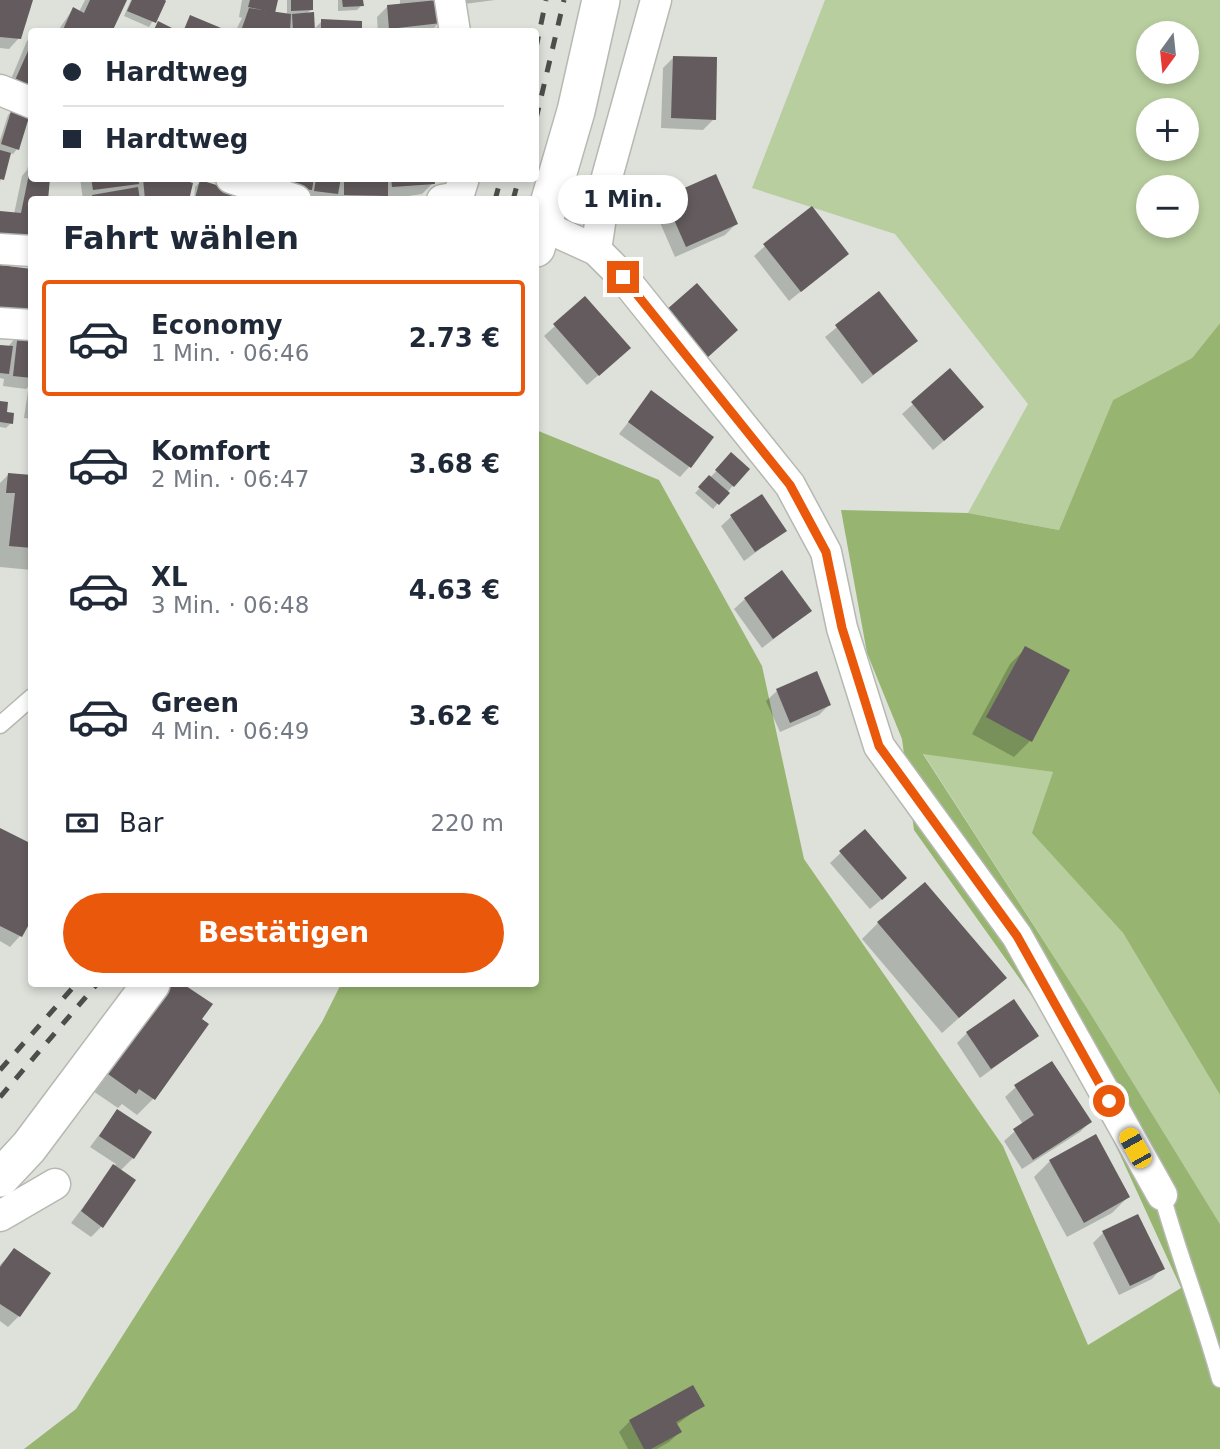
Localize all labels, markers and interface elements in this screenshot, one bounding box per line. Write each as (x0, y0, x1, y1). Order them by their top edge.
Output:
north arrow (1136, 21, 1199, 84)
map controls (1136, 21, 1199, 238)
text: Hardtweg (105, 57, 248, 87)
button: + (1136, 98, 1199, 161)
text: Hardtweg (105, 124, 248, 154)
button: − (1136, 175, 1199, 238)
callout: 1 Min. (558, 176, 688, 224)
text: 1 Min. (583, 186, 663, 212)
text: Fahrt wählen (63, 219, 299, 257)
route end (607, 261, 639, 293)
icon: car (67, 307, 130, 370)
text: Economy (151, 310, 282, 340)
text: 2.73 € (409, 323, 500, 353)
text: 1 Min. · 06:46 (151, 340, 309, 366)
icon: car (67, 433, 130, 496)
text: Komfort (151, 436, 270, 466)
text: 3.68 € (409, 449, 500, 479)
text: 2 Min. · 06:47 (151, 466, 309, 492)
icon: car (67, 559, 130, 622)
text: XL (151, 562, 188, 592)
text: 4.63 € (409, 575, 500, 605)
text: 3 Min. · 06:48 (151, 592, 309, 618)
icon: car (67, 685, 130, 748)
text: Green (151, 688, 239, 718)
text: 3.62 € (409, 701, 500, 731)
text: 4 Min. · 06:49 (151, 718, 309, 744)
icon: cash (63, 804, 101, 842)
text: Bar (119, 808, 163, 838)
text: 220 m (430, 810, 504, 836)
button: Bestätigen (63, 893, 504, 973)
route start (1093, 1085, 1125, 1117)
car (1116, 1125, 1155, 1171)

